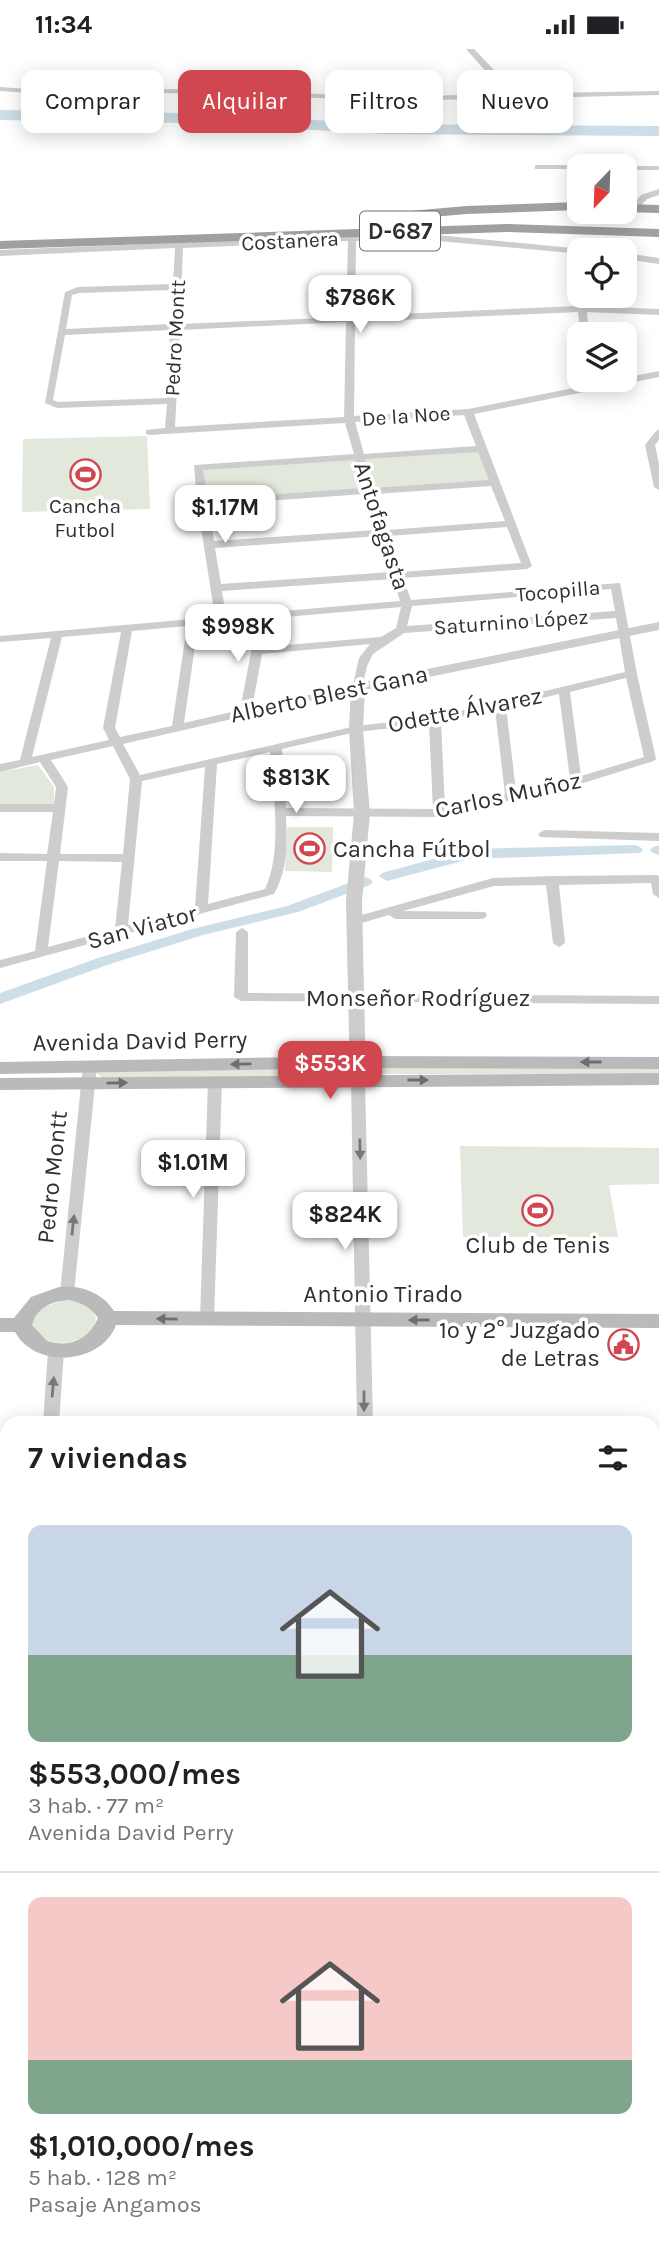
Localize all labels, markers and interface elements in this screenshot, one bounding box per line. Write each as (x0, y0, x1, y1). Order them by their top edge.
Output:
text: 11:34 (35, 9, 92, 40)
chip: Comprar (21, 70, 164, 133)
chip: Alquilar (178, 70, 311, 133)
chip: Filtros (325, 70, 443, 133)
chip: Nuevo (457, 70, 573, 133)
north arrow (567, 154, 637, 224)
map controls (567, 154, 637, 392)
road number: D-687 (360, 211, 440, 251)
street label: Costanera (241, 226, 339, 256)
button: locate (567, 238, 637, 308)
pin: $786K (311, 275, 409, 335)
street label: Pedro Montt (160, 279, 190, 397)
text: $786K (324, 284, 396, 311)
button: layers (567, 322, 637, 392)
street label: De la Noe (361, 401, 451, 431)
sports icon: Cancha Futbol (68, 457, 102, 491)
street label: Antofagasta (348, 458, 416, 594)
pin: $1.17M (168, 485, 282, 545)
place label: Cancha Futbol (49, 494, 121, 542)
text: $1.17M (191, 494, 259, 521)
street label: Tocopilla (515, 575, 601, 607)
pin: $998K (189, 605, 287, 664)
street label: Saturnino López (433, 605, 589, 639)
text: $998K (201, 613, 275, 640)
street label: Alberto Blest Gana (228, 659, 430, 729)
street label: Odette Álvarez (385, 680, 544, 739)
pin: $813K (247, 755, 345, 815)
text: $813K (262, 764, 330, 791)
street label: Carlos Muñoz (432, 766, 584, 824)
sports icon: Cancha Fútbol (293, 832, 327, 866)
place label: Cancha Fútbol (333, 835, 491, 863)
street label: San Viator (84, 899, 200, 955)
street label: Monseñor Rodríguez (306, 984, 530, 1012)
street label: Avenida David Perry (32, 1025, 248, 1057)
pin: $553K (281, 1041, 379, 1101)
text: $553K (294, 1050, 366, 1077)
one-way arrow (580, 1056, 602, 1068)
one-way arrow (230, 1058, 252, 1069)
one-way arrow (407, 1074, 429, 1086)
one-way arrow (106, 1078, 128, 1089)
street label: Pedro Montt (31, 1109, 73, 1245)
one-way arrow (354, 1138, 366, 1160)
pin: $1.01M (136, 1141, 250, 1200)
text: $1.01M (157, 1149, 229, 1176)
pin: $824K (296, 1193, 394, 1252)
sports icon: Club de Tenis (521, 1194, 555, 1228)
text: $824K (308, 1201, 382, 1228)
one-way arrow (68, 1214, 79, 1236)
place label: Club de Tenis (466, 1231, 610, 1259)
street label: Antonio Tirado (303, 1280, 463, 1308)
one-way arrow (156, 1313, 178, 1325)
one-way arrow (408, 1314, 430, 1326)
place label: 1º y 2° Juzgado de Letras (439, 1316, 600, 1372)
public building icon: 1º y 2° Juzgado de Letras (606, 1327, 640, 1361)
one-way arrow (48, 1376, 59, 1398)
one-way arrow (358, 1390, 370, 1412)
icon: filters (594, 1439, 632, 1477)
text: 7 viviendas (28, 1440, 188, 1476)
icon: home (267, 1571, 393, 1697)
text: $553,000/mes (28, 1756, 241, 1792)
text: 3 hab. · 77 m² (28, 1792, 164, 1819)
text: Avenida David Perry (28, 1819, 234, 1846)
icon: home (267, 1943, 393, 2069)
text: $1,010,000/mes (28, 2128, 254, 2164)
text: 5 hab. · 128 m² (28, 2164, 177, 2191)
text: Pasaje Angamos (28, 2191, 202, 2218)

